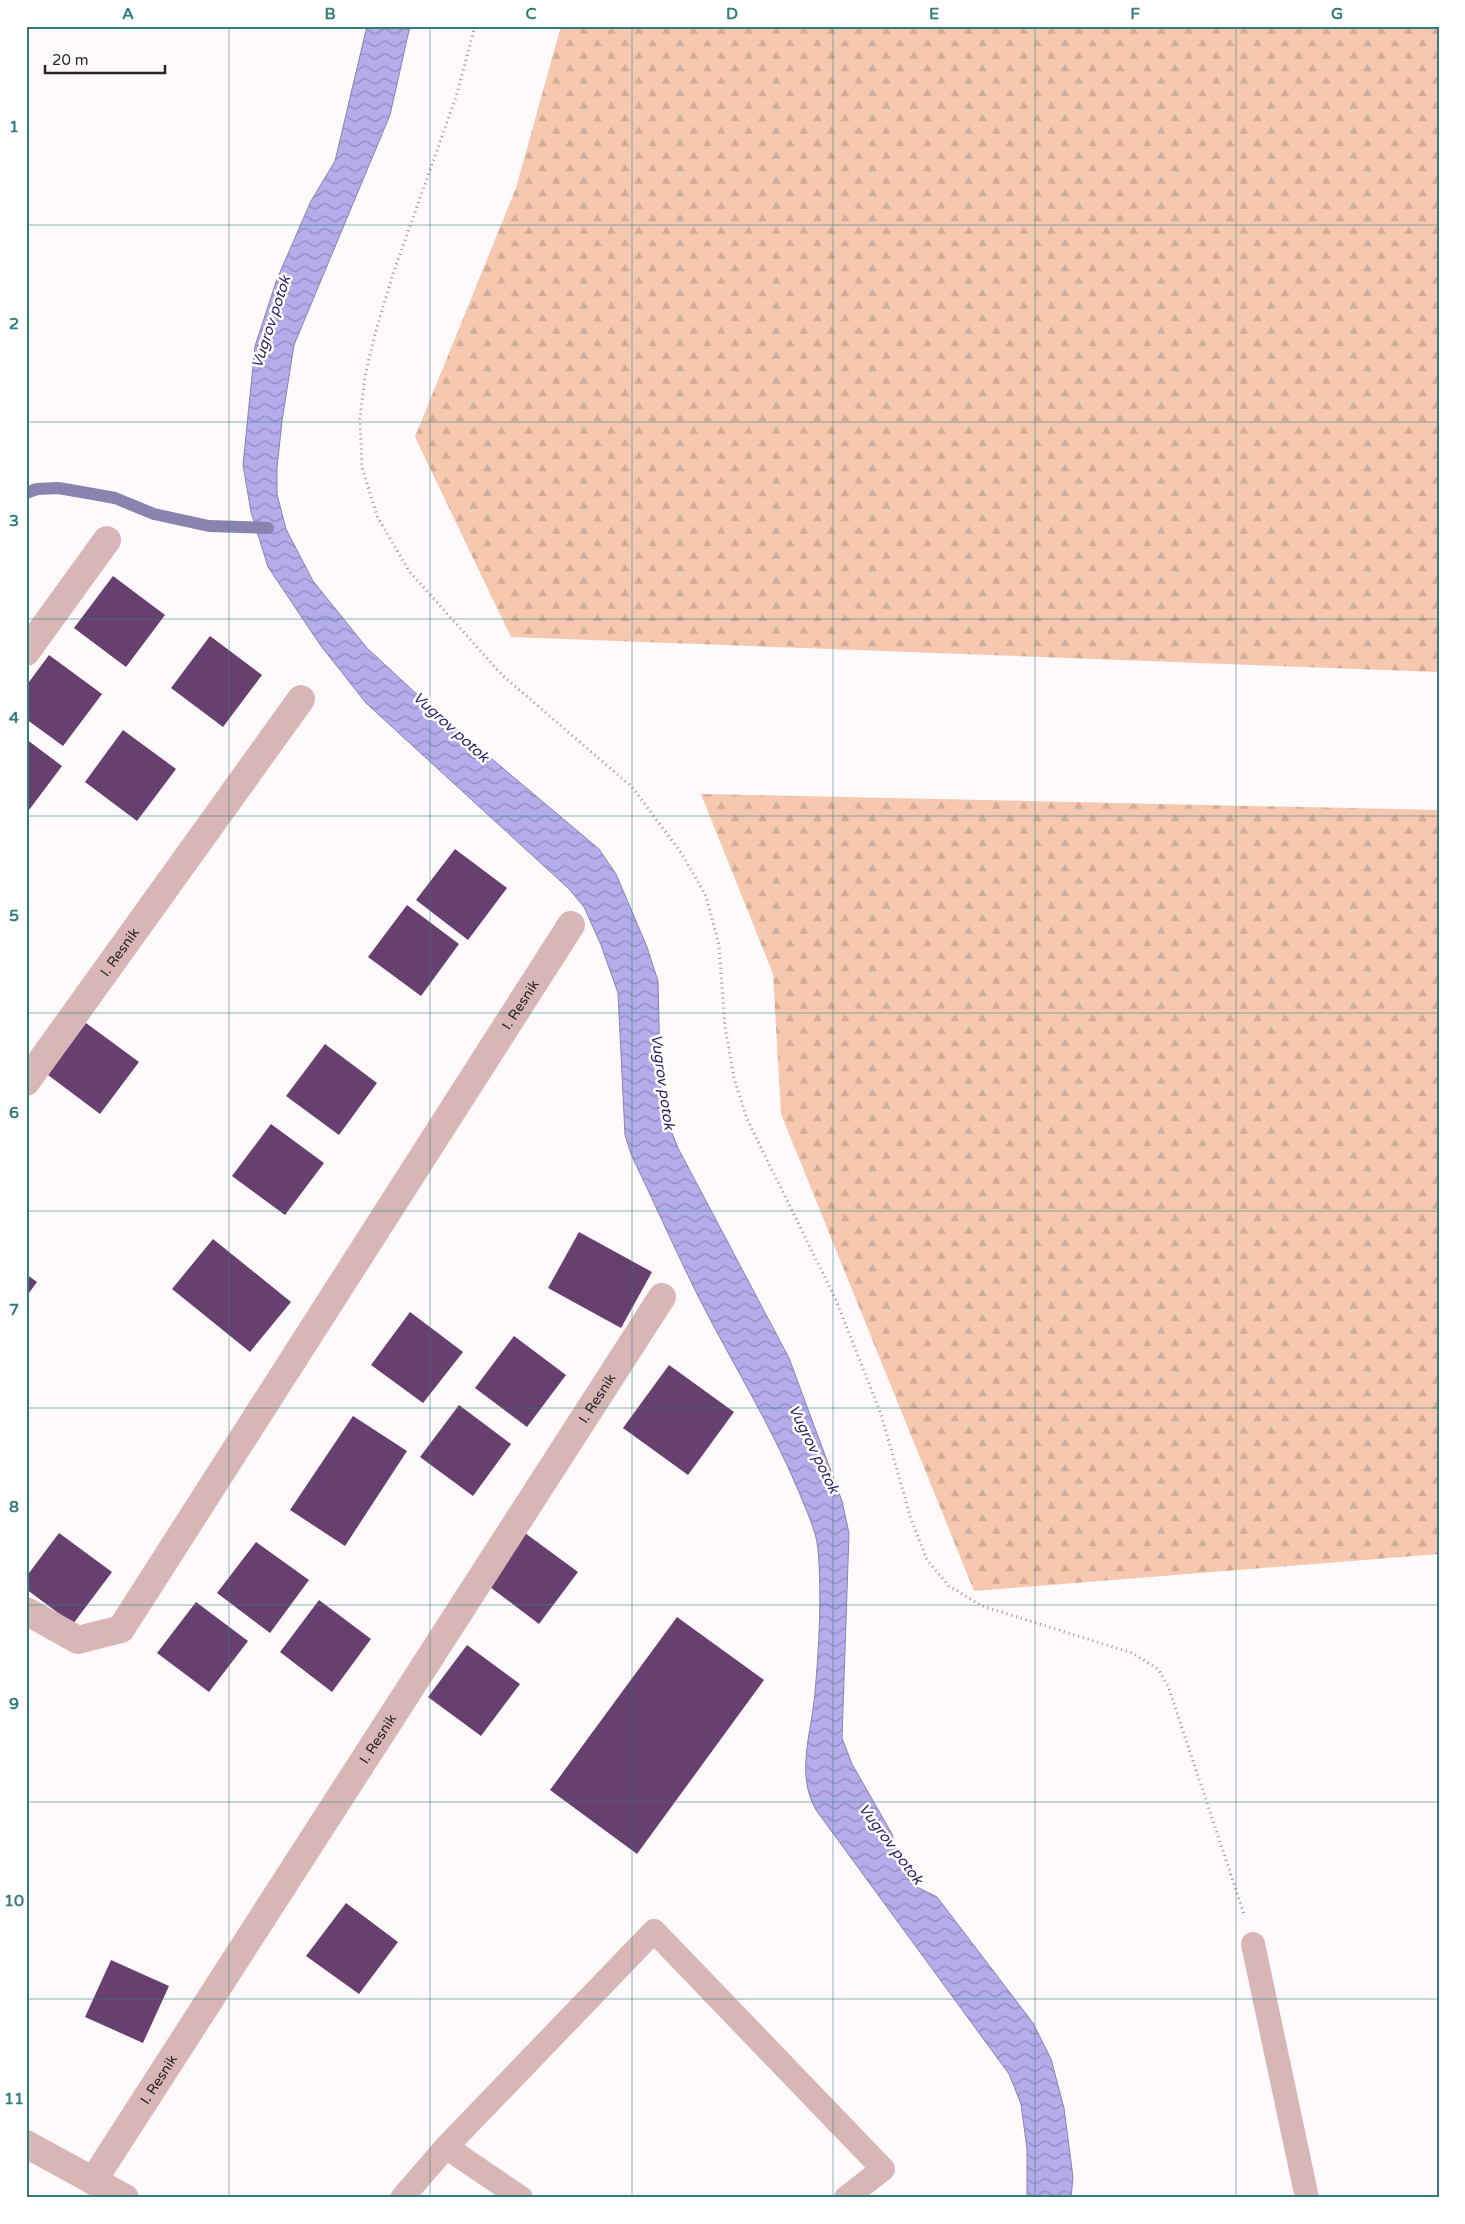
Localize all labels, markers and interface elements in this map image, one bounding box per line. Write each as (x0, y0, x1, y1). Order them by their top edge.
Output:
text: A (122, 4, 134, 24)
text: B (324, 4, 336, 24)
text: C (525, 4, 537, 24)
text: D (726, 4, 738, 24)
text: E (929, 4, 939, 24)
text: F (1130, 4, 1140, 24)
text: G (1331, 4, 1343, 24)
scale bar (45, 42, 165, 74)
text: 20 m (52, 51, 89, 69)
text: 1 (9, 117, 19, 137)
water label: Vugrov potok (248, 272, 295, 371)
text: 2 (9, 314, 19, 334)
text: 3 (9, 511, 19, 531)
water label: Vugrov potok (409, 688, 494, 767)
text: 4 (9, 708, 19, 728)
text: 5 (9, 906, 19, 926)
street label: I. Resnik (96, 924, 143, 980)
street label: I. Resnik (498, 976, 542, 1033)
water label: Vugrov potok (647, 1033, 679, 1133)
text: 6 (9, 1103, 19, 1123)
text: 7 (9, 1300, 19, 1320)
street label: I. Resnik (575, 1370, 619, 1426)
water label: Vugrov potok (785, 1402, 844, 1498)
text: 8 (9, 1497, 19, 1517)
text: 9 (9, 1694, 19, 1714)
street label: I. Resnik (355, 1710, 400, 1767)
water label: Vugrov potok (855, 1800, 928, 1889)
text: 10 (4, 1891, 24, 1911)
street label: I. Resnik (136, 2051, 181, 2107)
text: 11 (4, 2089, 24, 2109)

